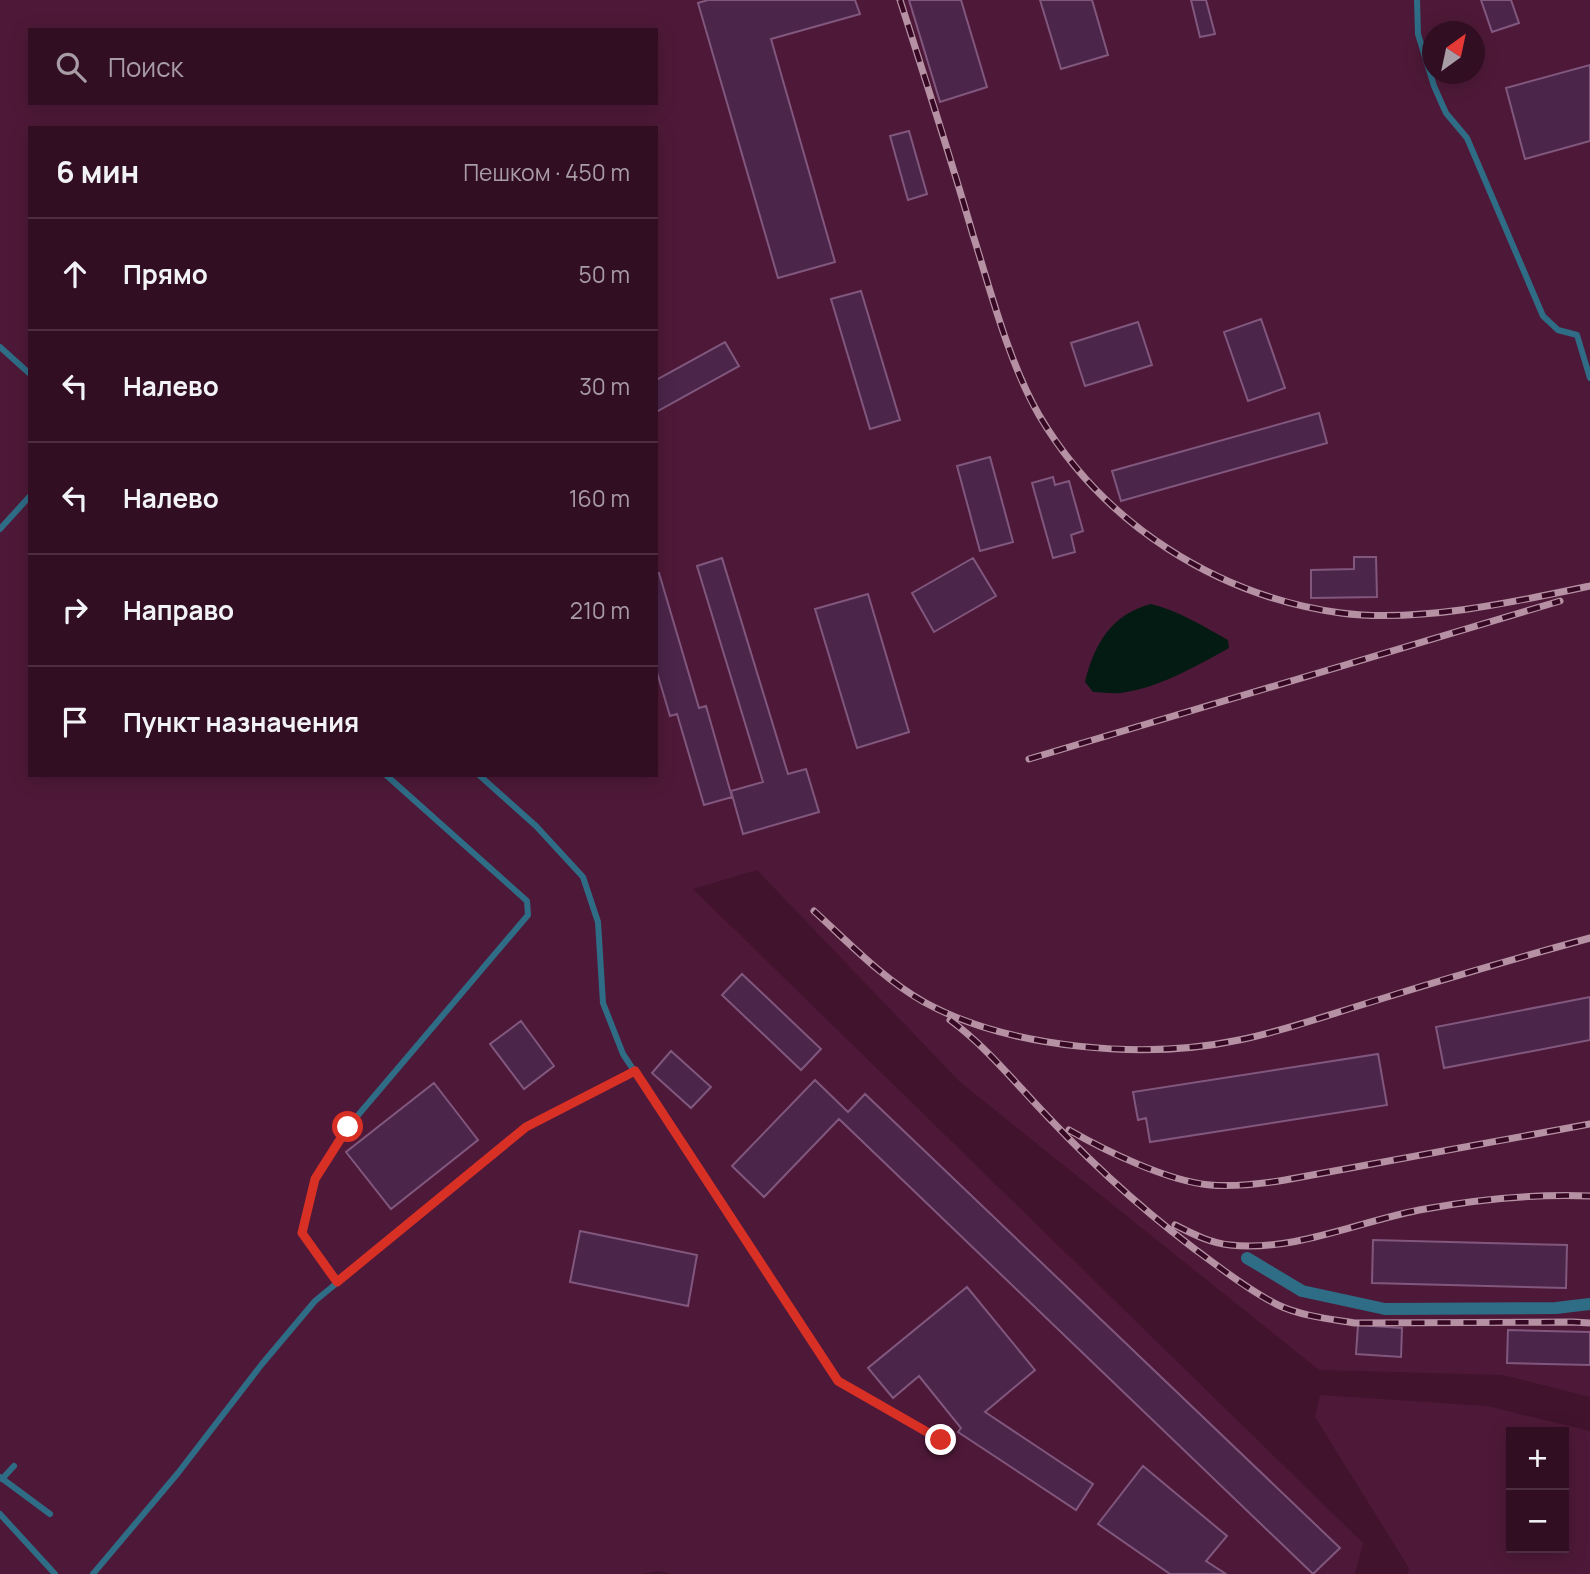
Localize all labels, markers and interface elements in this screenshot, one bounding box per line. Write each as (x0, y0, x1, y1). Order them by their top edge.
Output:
north arrow (1422, 21, 1485, 84)
search box (28, 28, 658, 105)
icon: search (52, 48, 90, 86)
text: Поиск (108, 49, 183, 85)
text: 6 мин (56, 151, 139, 192)
text: Пешком · 450 m (463, 156, 630, 188)
icon: ahead (56, 255, 94, 293)
text: Прямо (123, 256, 208, 292)
text: 50 m (579, 258, 630, 290)
icon: left (56, 367, 94, 405)
text: Налево (123, 368, 219, 404)
text: 30 m (579, 370, 630, 402)
icon: left (56, 479, 94, 517)
text: Налево (123, 480, 219, 516)
text: 160 m (569, 482, 630, 514)
icon: right (56, 591, 94, 629)
text: Направо (123, 592, 234, 628)
text: 210 m (570, 594, 630, 626)
icon: arrive (56, 703, 94, 741)
text: Пункт назначения (123, 704, 359, 740)
route start (332, 1111, 363, 1142)
route end (925, 1424, 956, 1455)
map controls (1506, 1427, 1569, 1553)
button: + (1506, 1427, 1569, 1490)
button: − (1506, 1490, 1569, 1553)

